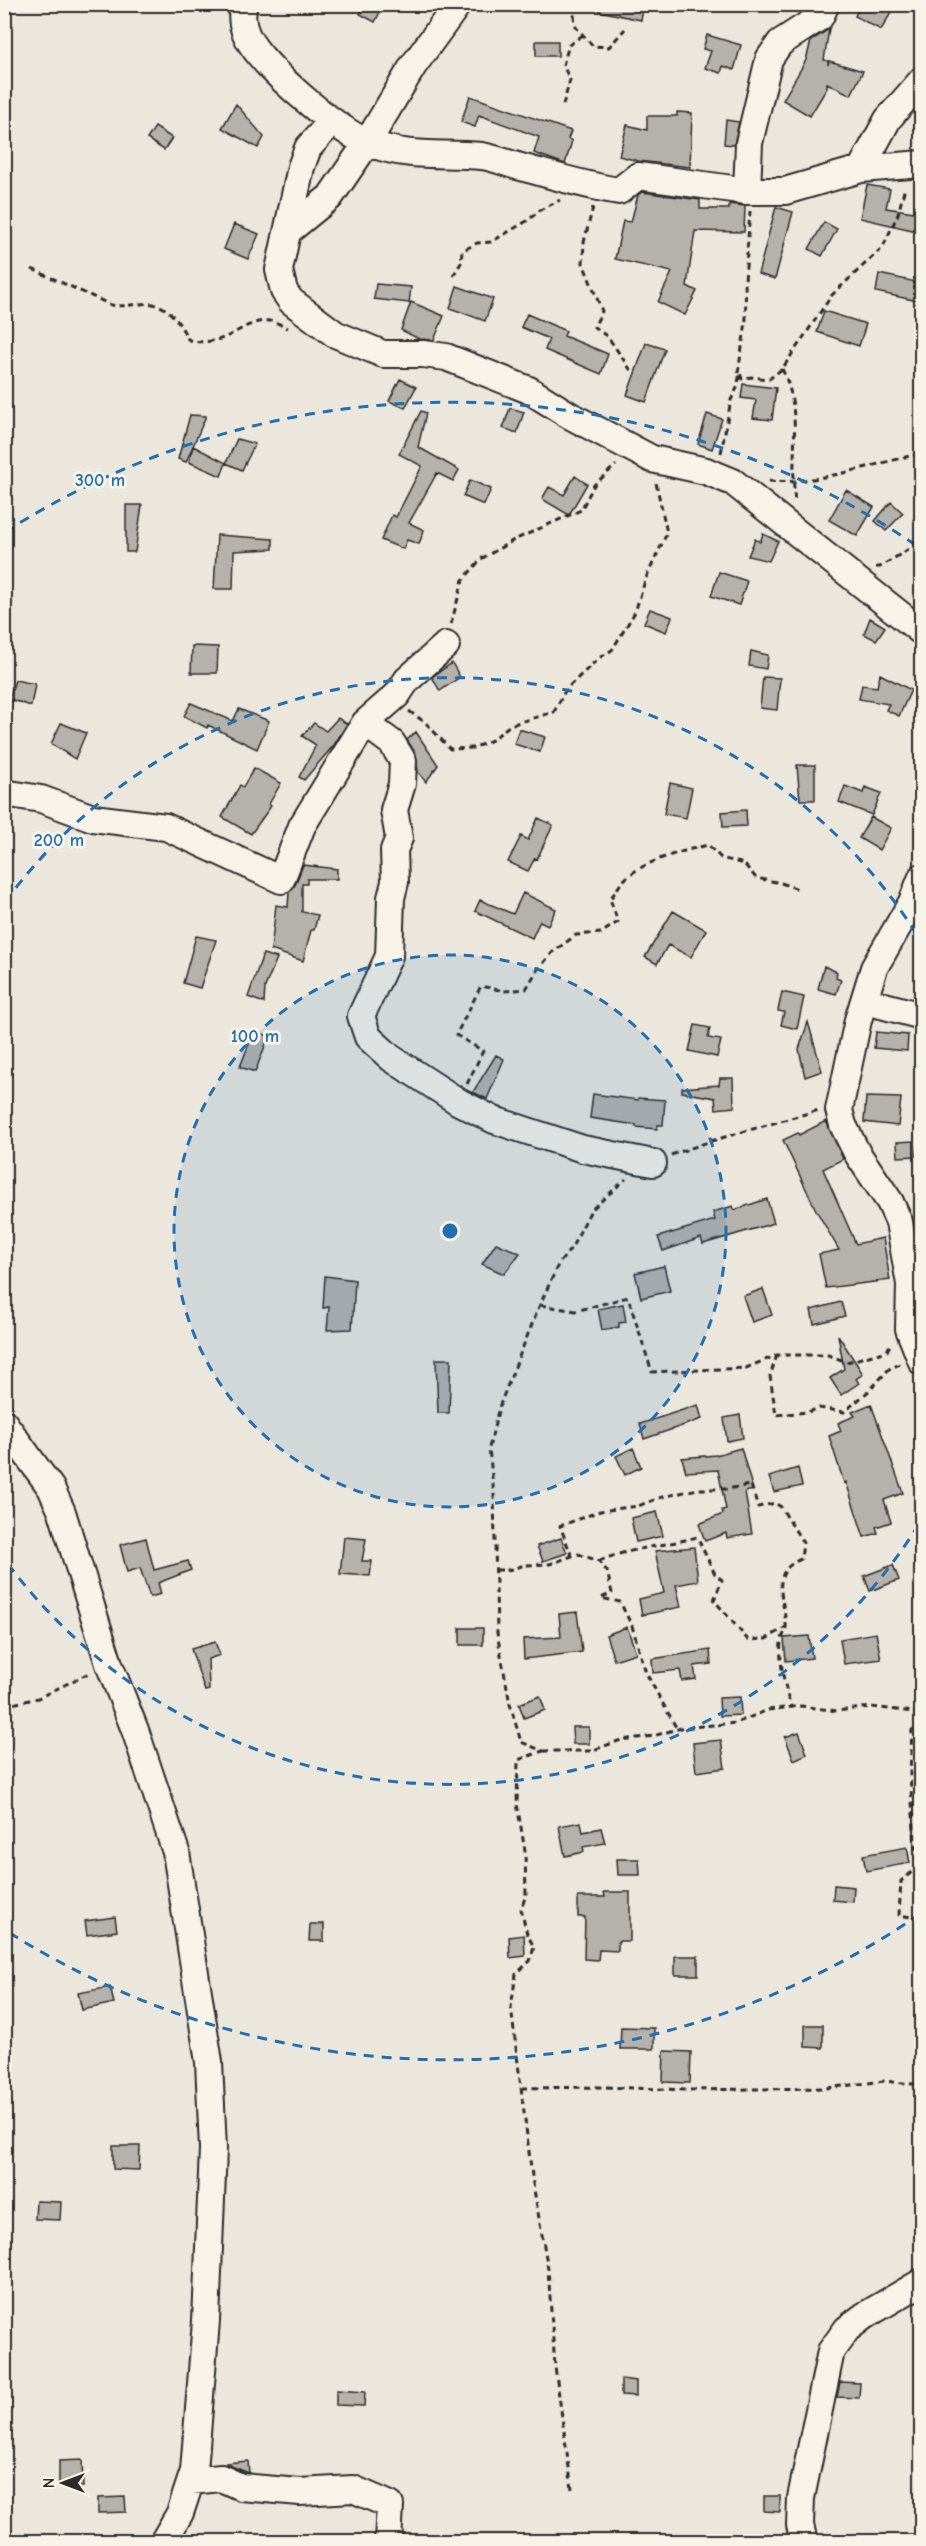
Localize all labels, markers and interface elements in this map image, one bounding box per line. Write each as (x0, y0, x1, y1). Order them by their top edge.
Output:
text: 300 m (75, 470, 125, 491)
text: 200 m (34, 830, 84, 851)
text: 100 m (231, 1026, 279, 1047)
centre of rings (440, 1221, 460, 1241)
north arrow (33, 2453, 93, 2513)
text: N (40, 2478, 58, 2488)

